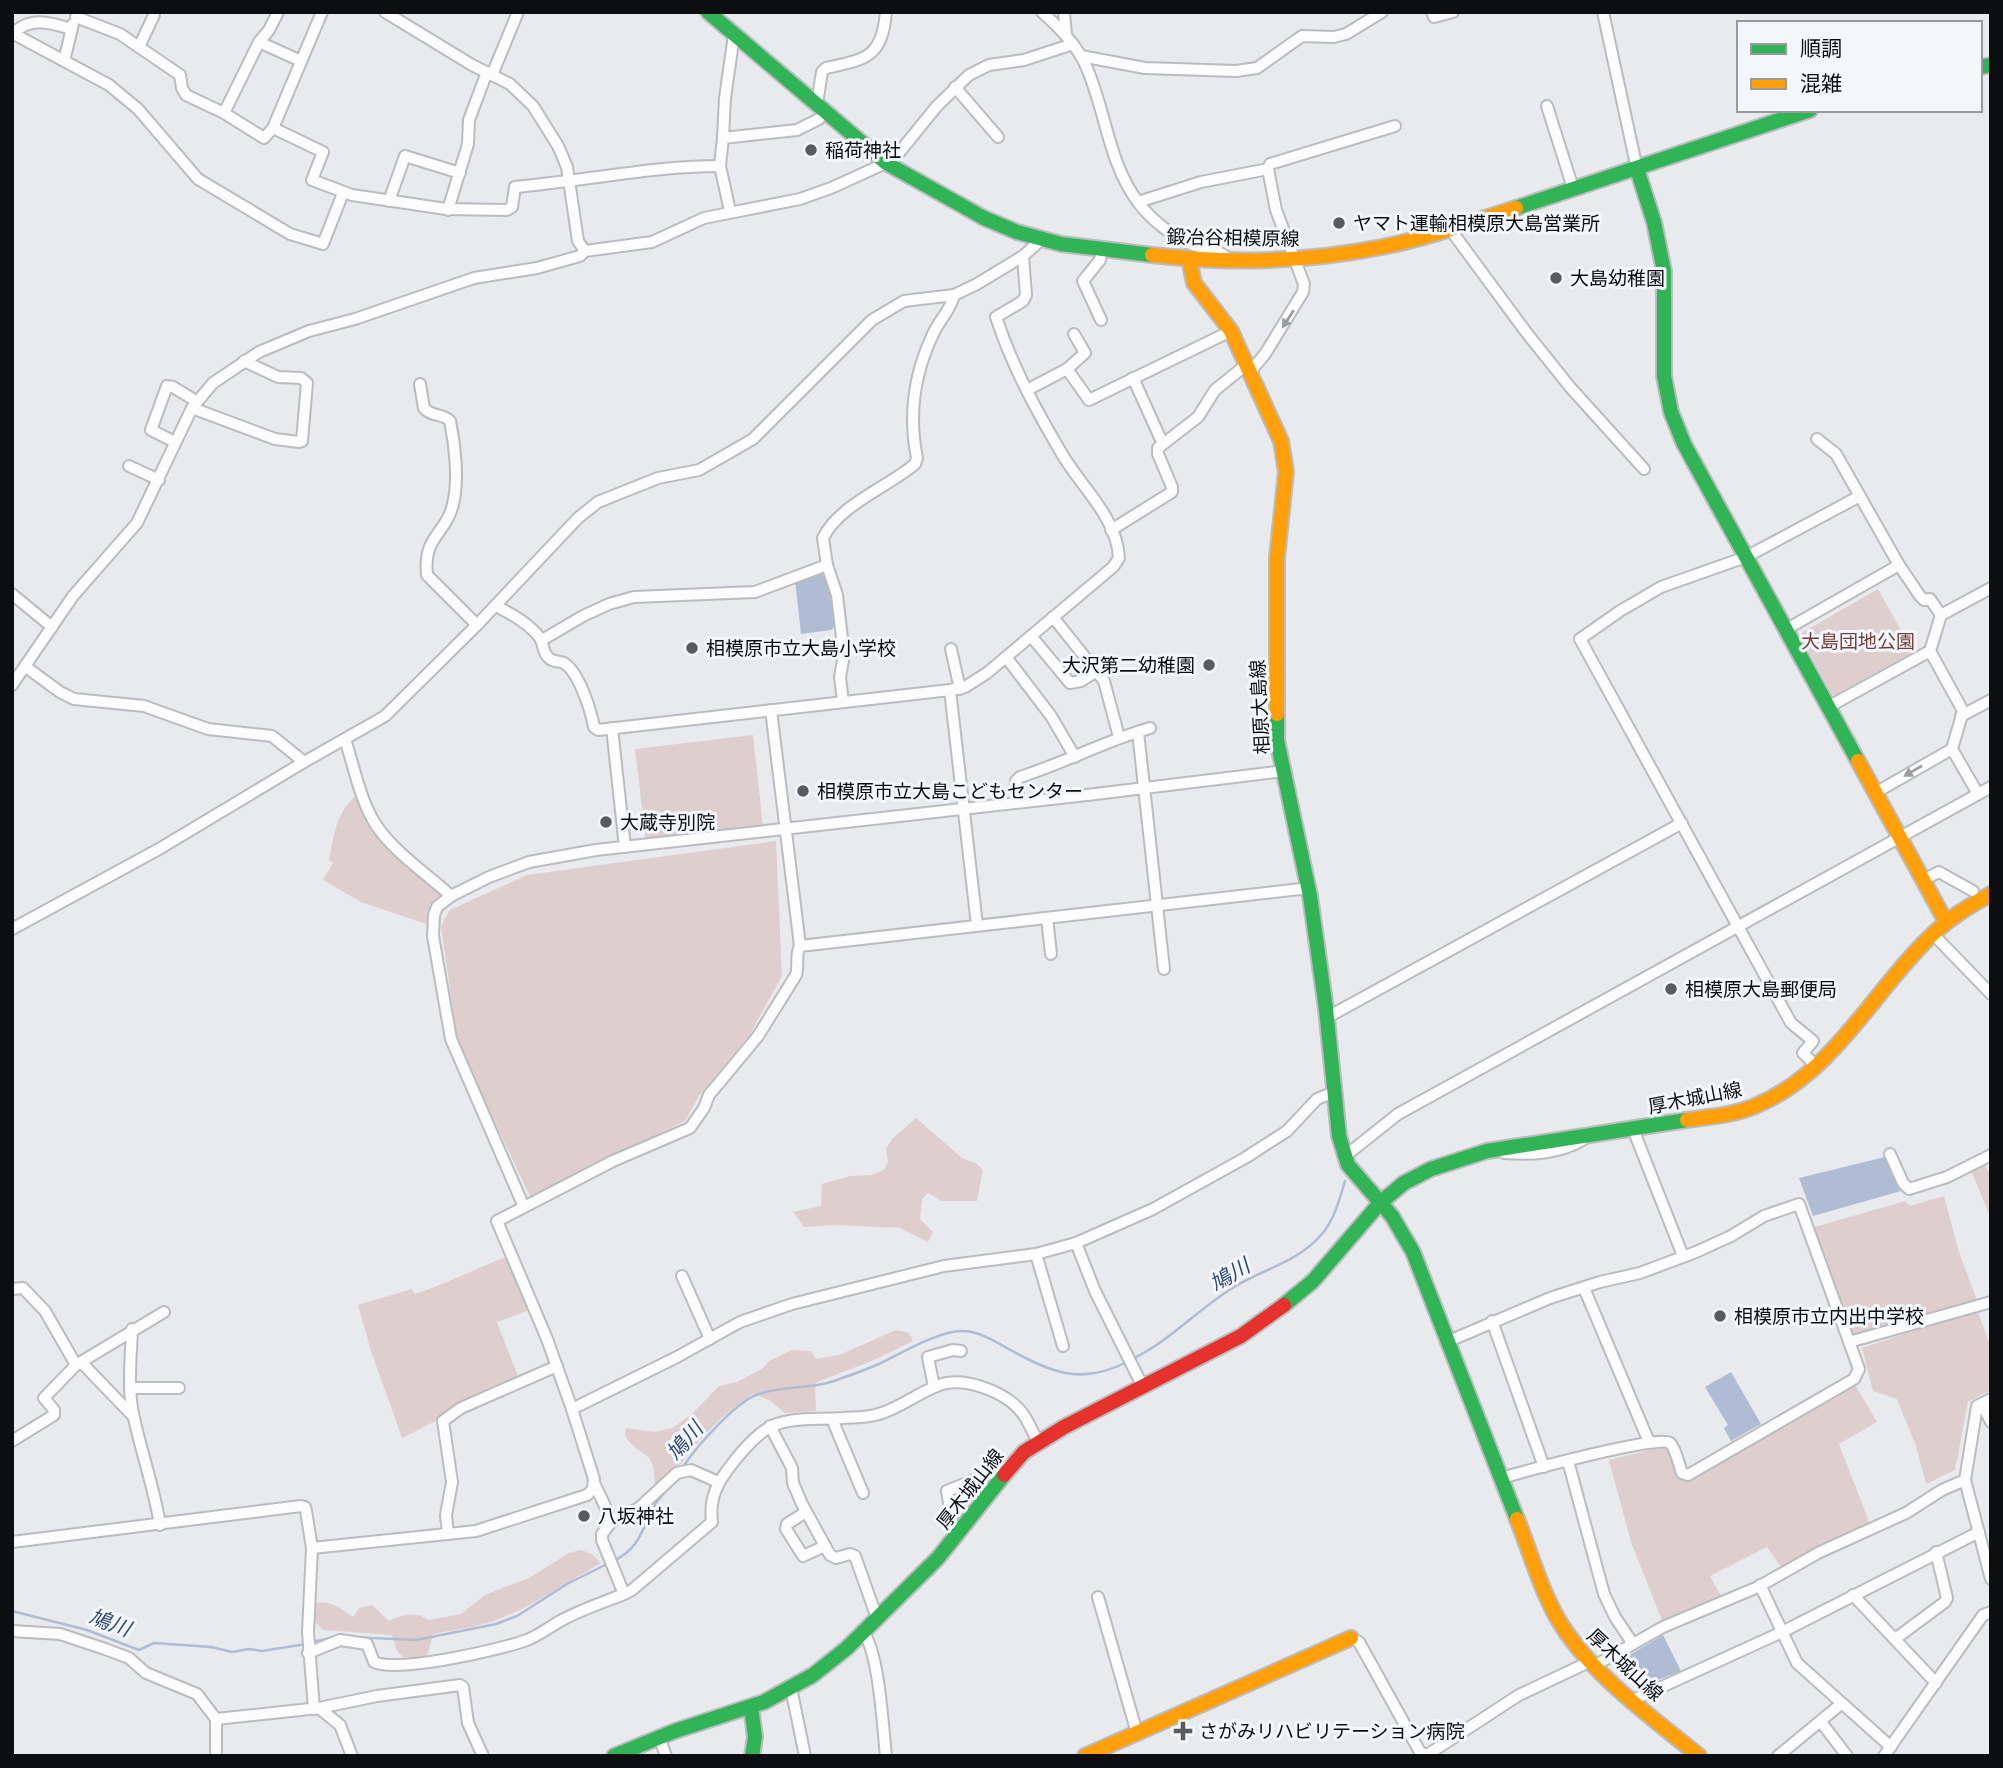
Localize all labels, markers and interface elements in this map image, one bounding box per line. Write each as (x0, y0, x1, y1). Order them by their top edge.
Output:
legend (1737, 21, 1982, 112)
text: 順調 (1800, 35, 1842, 63)
text: 混雑 (1800, 70, 1842, 98)
place label: 稲荷神社 (825, 138, 901, 163)
marker: 稲荷神社 (803, 142, 819, 158)
place label: ヤマト運輸相模原大島営業所 (1353, 211, 1600, 236)
marker: ヤマト運輸相模原大島営業所 (1331, 215, 1347, 231)
street label: 鍛冶谷相模原線 (1166, 224, 1300, 252)
place label: 大島幼稚園 (1570, 266, 1665, 291)
marker: 大島幼稚園 (1548, 270, 1564, 286)
one-way arrow (1281, 309, 1294, 329)
park label: 大島団地公園 (1801, 629, 1915, 654)
place label: 相模原市立大島小学校 (706, 636, 896, 661)
marker: 相模原市立大島小学校 (684, 640, 700, 656)
place label: 大沢第二幼稚園 (1062, 653, 1195, 678)
marker: 大沢第二幼稚園 (1201, 657, 1217, 673)
street label: 相原大島線 (1245, 659, 1275, 755)
one-way arrow (1904, 765, 1923, 777)
place label: 相模原市立大島こどもセンター (817, 779, 1083, 804)
marker: 相模原市立大島こどもセンター (795, 783, 811, 799)
place label: 大蔵寺別院 (620, 810, 715, 835)
marker: 大蔵寺別院 (598, 814, 614, 830)
place label: 相模原大島郵便局 (1685, 977, 1837, 1002)
marker: 相模原大島郵便局 (1663, 981, 1679, 997)
street label: 厚木城山線 (1646, 1077, 1744, 1119)
water label: 鳩川 (1205, 1251, 1257, 1298)
place label: 相模原市立内出中学校 (1734, 1304, 1924, 1329)
marker: 相模原市立内出中学校 (1712, 1308, 1728, 1324)
water label: 鳩川 (661, 1414, 711, 1466)
street label: 厚木城山線 (931, 1444, 1009, 1534)
place label: 八坂神社 (598, 1504, 674, 1529)
marker: 八坂神社 (576, 1508, 592, 1524)
water label: 鳩川 (85, 1603, 136, 1644)
street label: 厚木城山線 (1582, 1623, 1668, 1707)
place label: さがみリハビリテーション病院 (1199, 1719, 1465, 1744)
marker: さがみリハビリテーション病院 (1173, 1721, 1193, 1741)

